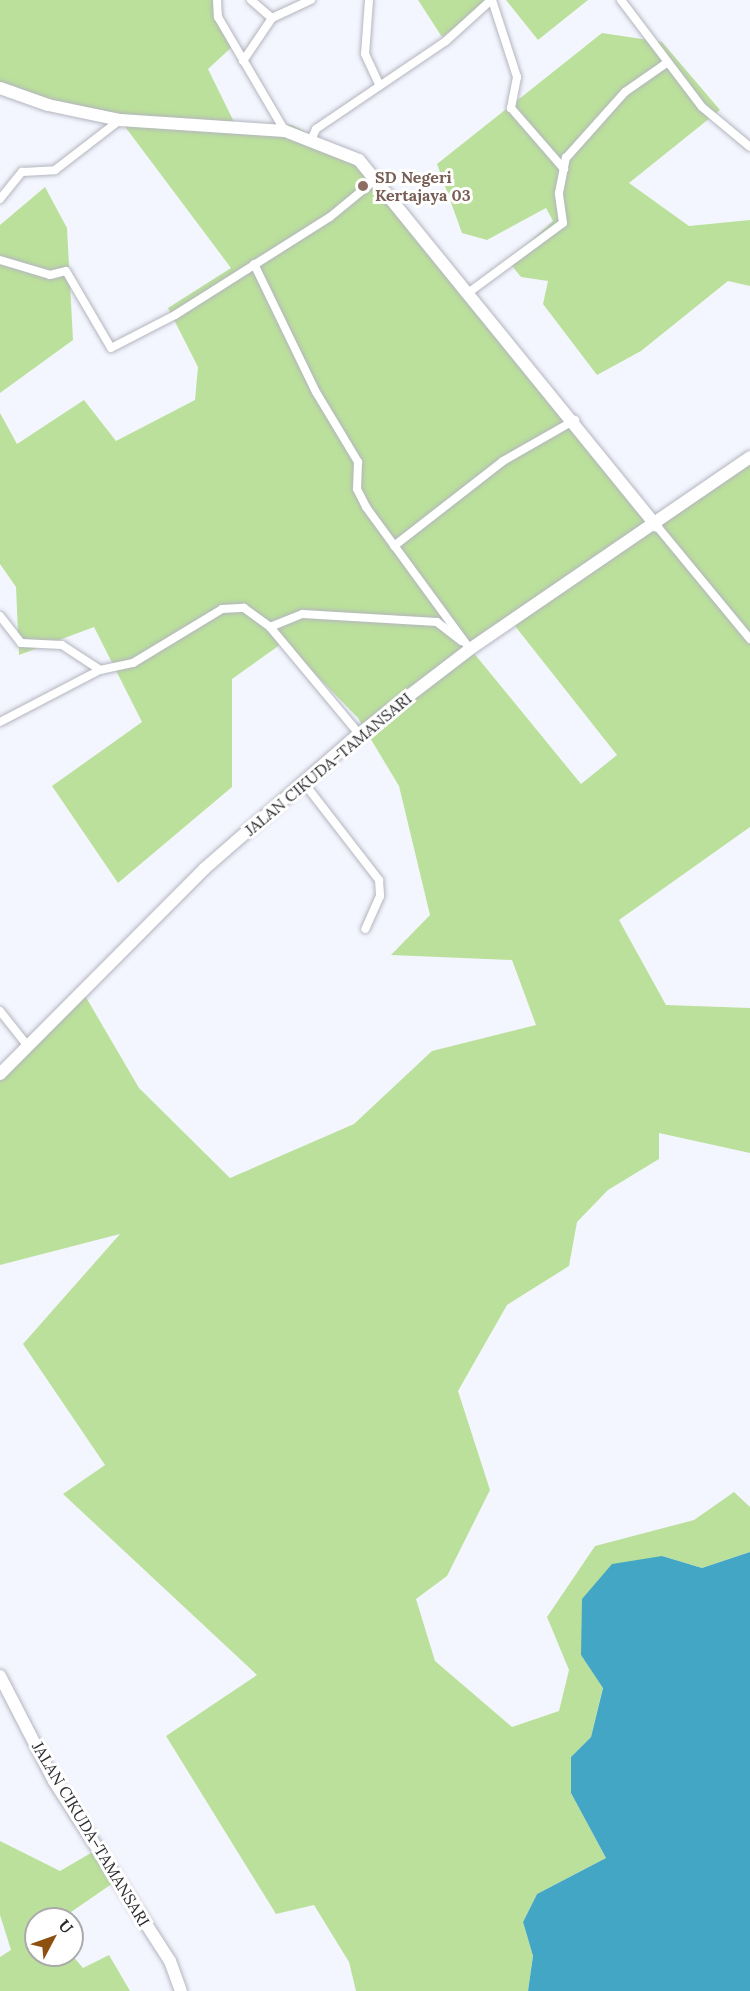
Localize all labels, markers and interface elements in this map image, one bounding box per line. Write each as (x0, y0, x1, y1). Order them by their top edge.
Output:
place label: SD Negeri Kertajaya 03 (375, 167, 471, 205)
marker: SD Negeri Kertajaya 03 (356, 179, 370, 193)
street label: JALAN CIKUDA–TAMANSARI (241, 689, 415, 839)
street label: JALAN CIKUDA–TAMANSARI (28, 1738, 154, 1930)
north arrow (24, 1907, 84, 1967)

